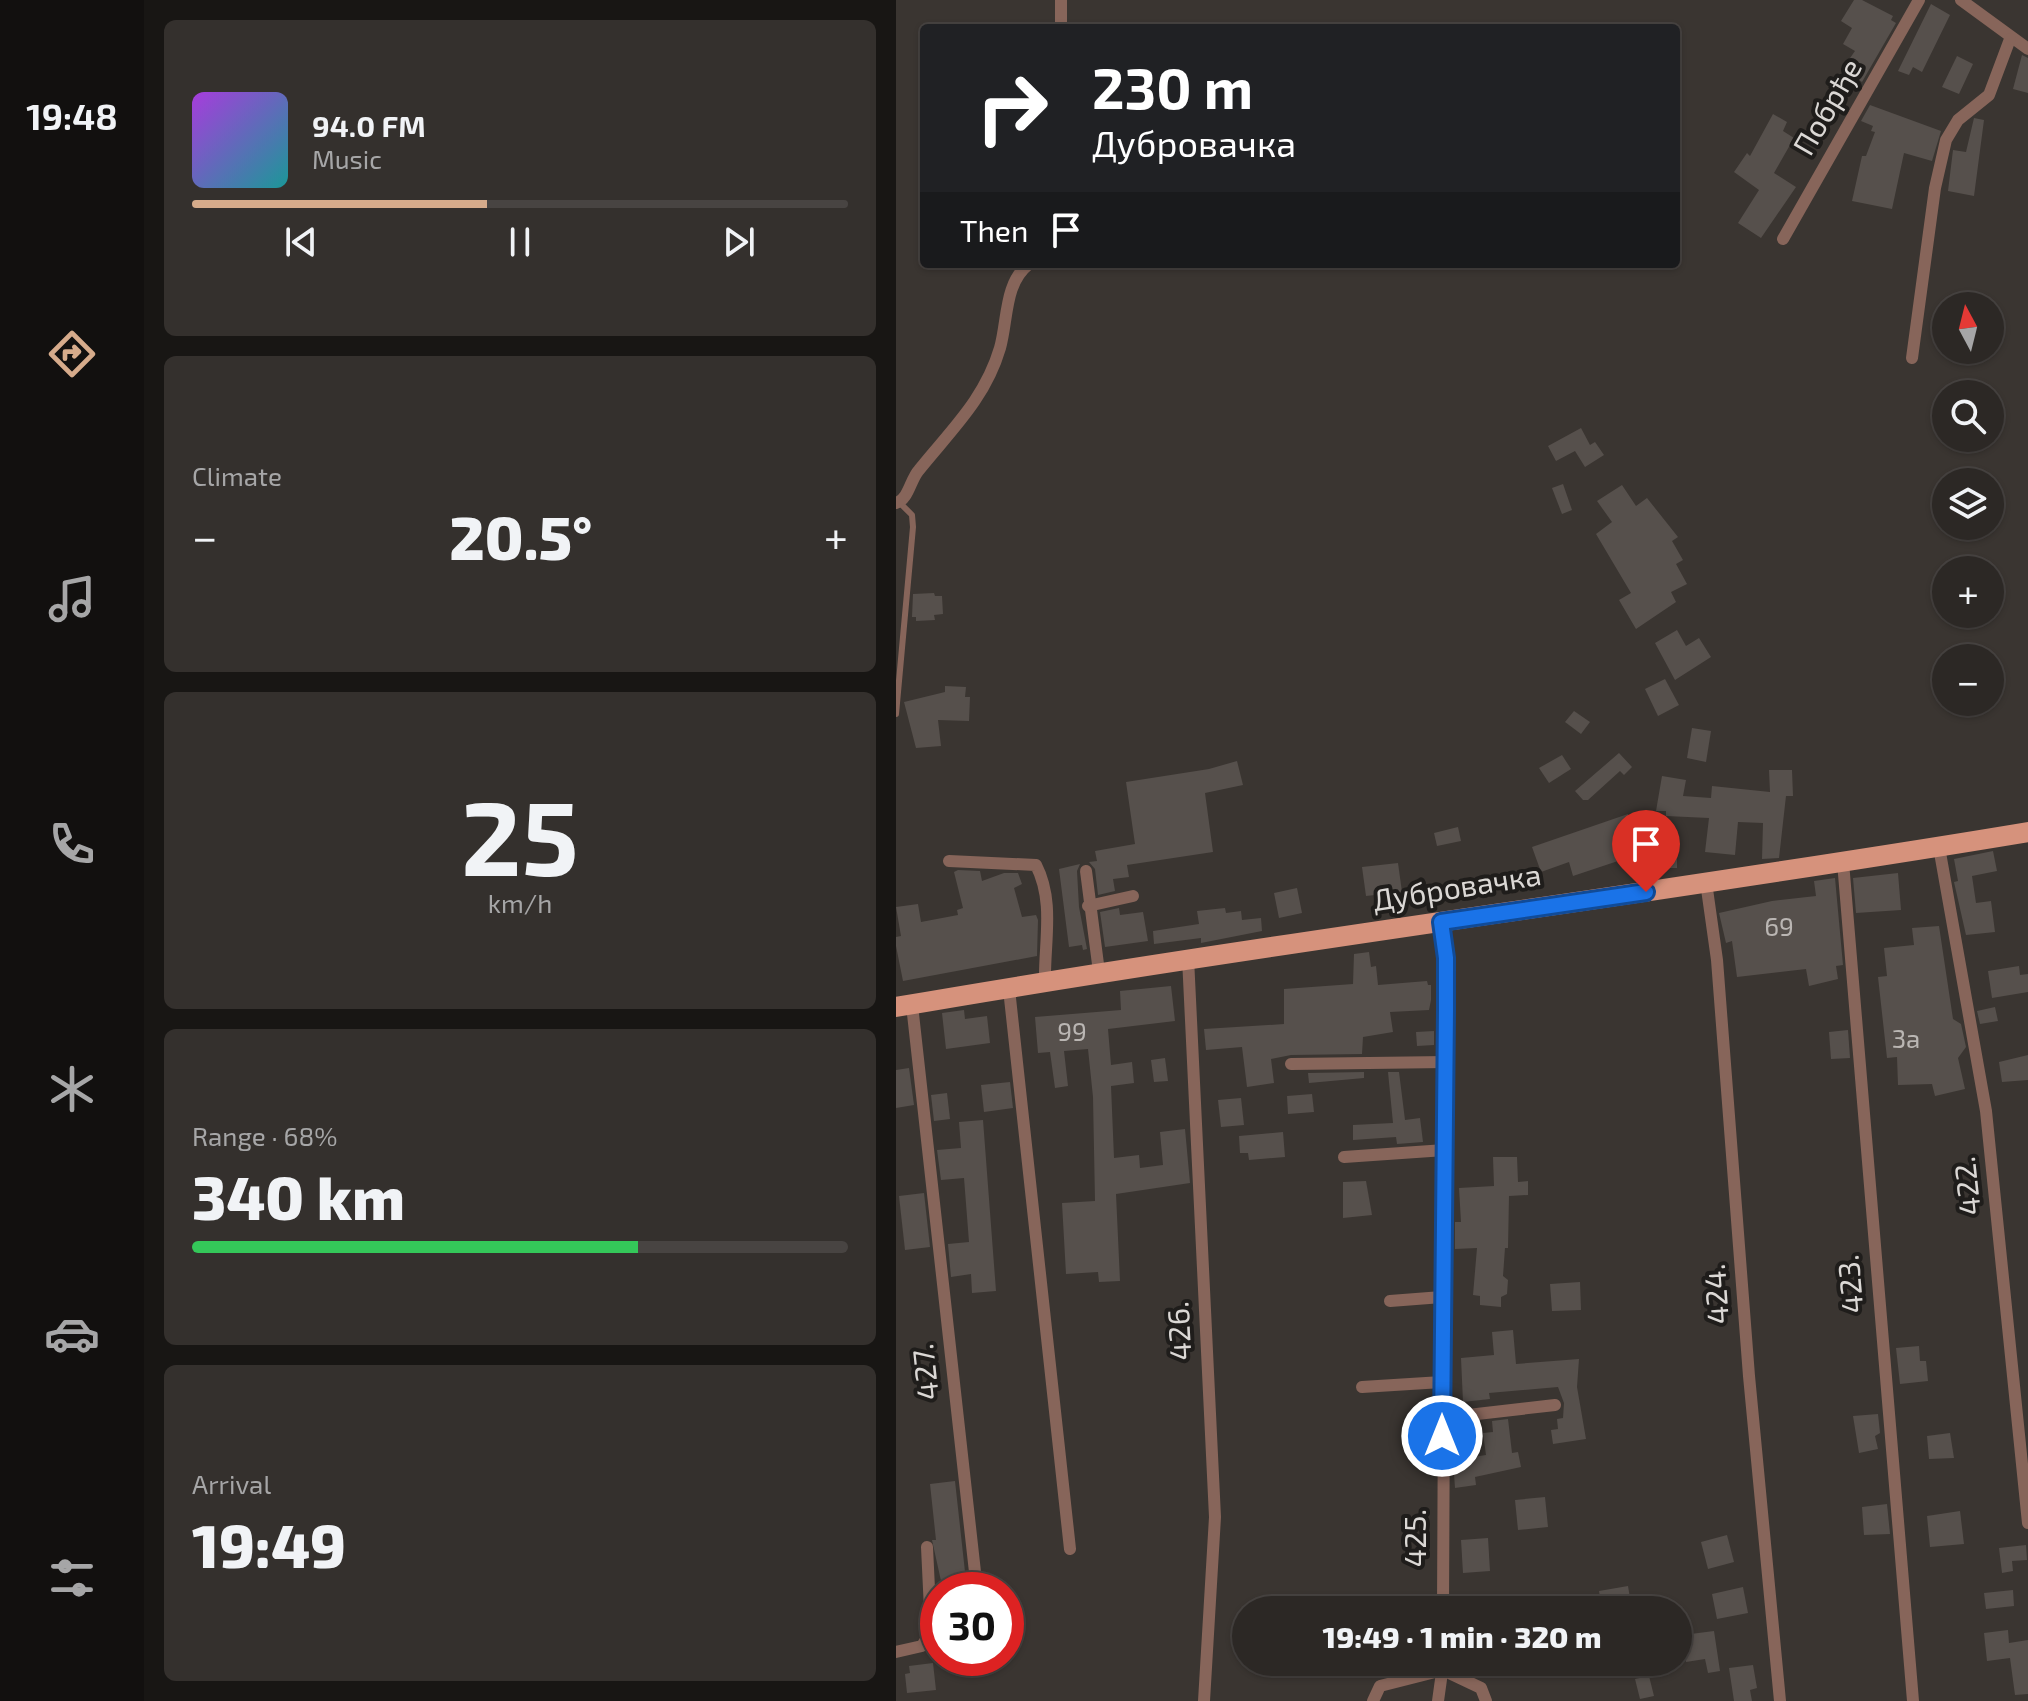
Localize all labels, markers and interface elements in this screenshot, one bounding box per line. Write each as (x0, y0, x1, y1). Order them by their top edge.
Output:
street label: Побрђе (1784, 51, 1869, 161)
text: 230 m (1092, 53, 1253, 120)
icon: right (960, 56, 1064, 160)
text: 19:48 (26, 94, 118, 137)
text: 94.0 FM (312, 107, 426, 143)
text: Дубровачка (1092, 121, 1296, 164)
text: Music (312, 143, 382, 174)
icon: arrive (1044, 208, 1088, 252)
text: Then (960, 212, 1028, 248)
icon: previous (279, 220, 323, 264)
icon: pause (498, 220, 542, 264)
icon: next (717, 220, 761, 264)
north arrow (1932, 292, 2004, 364)
map controls (1932, 292, 2004, 716)
icon: directions (44, 326, 100, 382)
button: search (1932, 380, 2004, 452)
text: Climate (192, 460, 282, 491)
button: layers (1932, 468, 2004, 540)
text: 20.5° (449, 500, 592, 572)
text: − (192, 509, 218, 562)
text: + (824, 509, 848, 562)
button: + (1932, 556, 2004, 628)
icon: music (44, 571, 100, 627)
button: − (1932, 644, 2004, 716)
text: 25 (461, 772, 579, 897)
pin (1612, 810, 1680, 892)
icon: phone (44, 816, 100, 872)
icon: arrive (1624, 822, 1668, 866)
street label: Дубровачка (1370, 855, 1544, 918)
text: km/h (488, 887, 552, 918)
house number: 69 (1764, 910, 1794, 941)
house number: 99 (1057, 1015, 1087, 1046)
house number: 3a (1892, 1022, 1920, 1053)
icon: climate (44, 1061, 100, 1117)
text: Range · 68% (192, 1120, 337, 1151)
street label: 422. (1945, 1155, 1987, 1217)
text: 340 km (192, 1160, 405, 1232)
street label: 423. (1829, 1253, 1870, 1315)
street label: 424. (1695, 1263, 1735, 1326)
street label: 426. (1158, 1301, 1198, 1362)
icon: car (44, 1306, 100, 1362)
street label: 427. (903, 1342, 945, 1402)
position arrow (1400, 1394, 1484, 1478)
text: Arrival (192, 1468, 271, 1499)
text: 19:49 (192, 1508, 346, 1580)
street label: 425. (1396, 1509, 1432, 1567)
icon: filters (44, 1550, 100, 1606)
speed limit sign: 30 (920, 1572, 1024, 1676)
text: 19:49 · 1 min · 320 m (1323, 1618, 1601, 1654)

